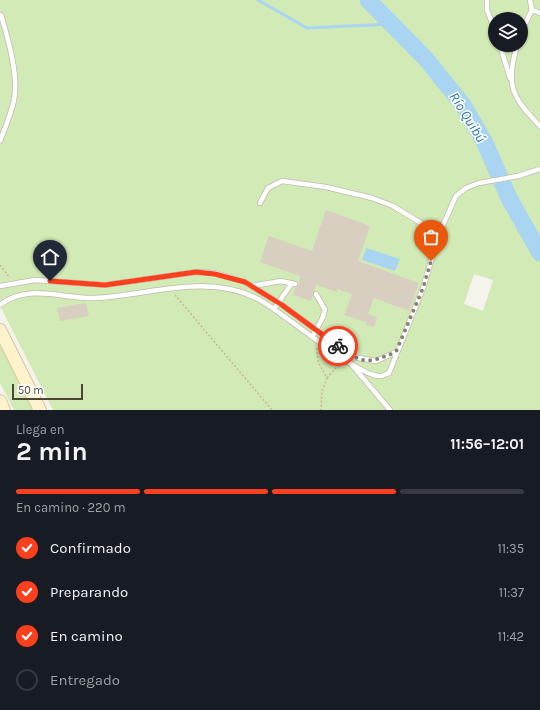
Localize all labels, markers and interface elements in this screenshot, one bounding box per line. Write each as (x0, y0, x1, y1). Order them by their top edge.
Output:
map controls (488, 12, 528, 52)
button: layers (488, 12, 528, 52)
water label: Río Quibú (446, 89, 490, 146)
pin (414, 220, 448, 261)
icon: bag (420, 226, 442, 248)
pin (33, 240, 67, 281)
icon: home (39, 246, 61, 268)
courier (318, 326, 358, 366)
icon: bike (327, 335, 349, 357)
scale bar (12, 382, 83, 401)
text: 50 m (18, 384, 44, 397)
text: Llega en (16, 422, 65, 437)
text: 11:56–12:01 (450, 435, 524, 453)
text: 2 min (16, 436, 88, 467)
text: En camino · 220 m (16, 500, 126, 515)
icon: check (16, 537, 38, 559)
text: Confirmado (50, 539, 131, 557)
text: 11:35 (497, 541, 524, 556)
icon: check (16, 581, 38, 603)
text: Preparando (50, 583, 128, 601)
text: 11:37 (499, 585, 524, 600)
icon: check (16, 625, 38, 647)
text: En camino (50, 627, 123, 645)
text: 11:42 (498, 629, 524, 644)
text: Entregado (50, 671, 120, 689)

